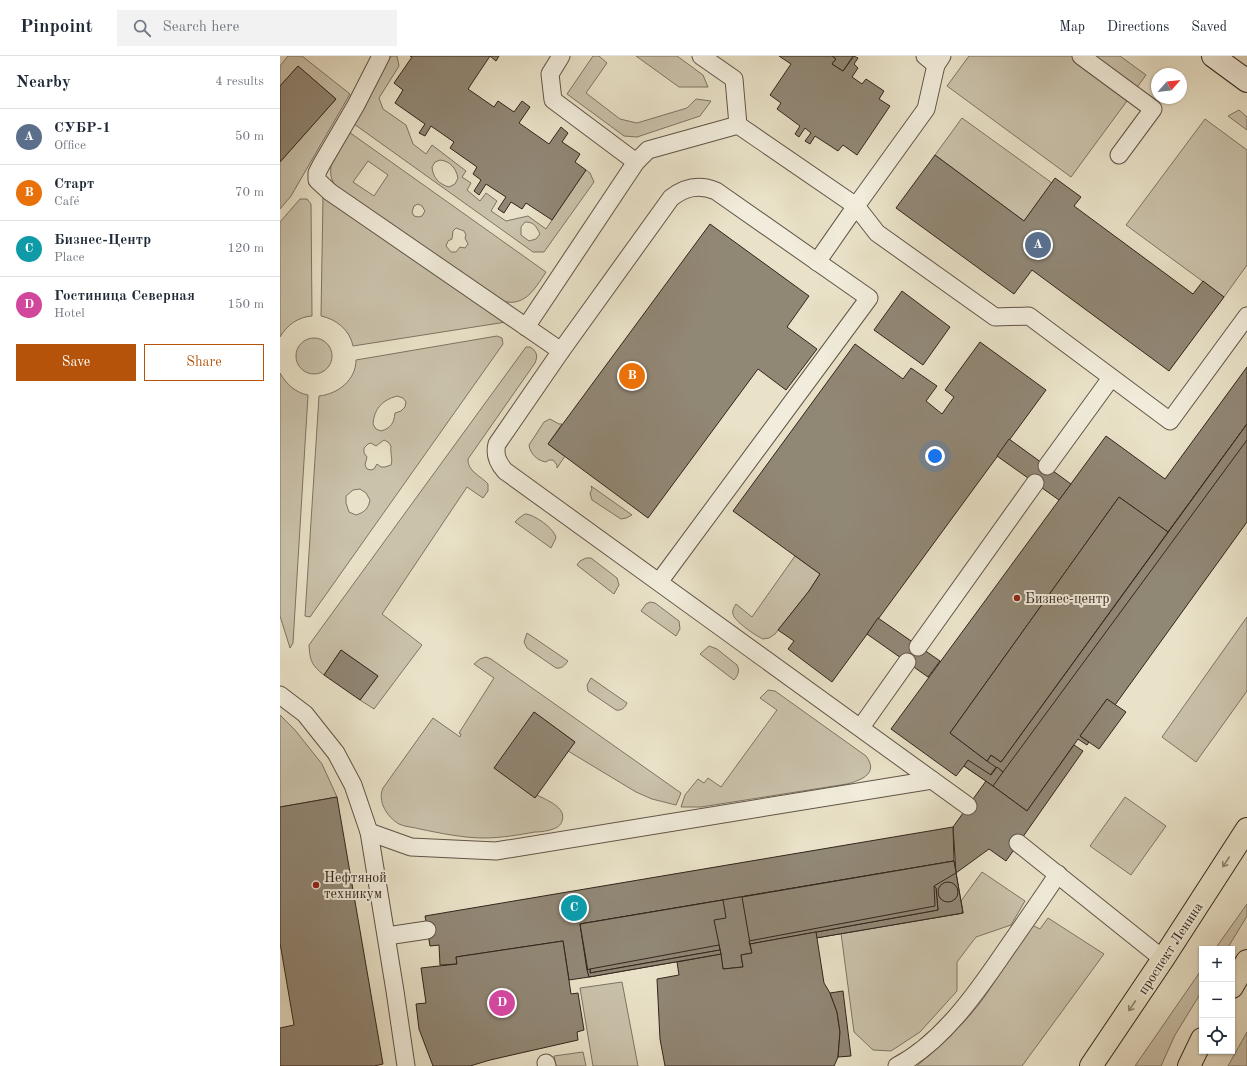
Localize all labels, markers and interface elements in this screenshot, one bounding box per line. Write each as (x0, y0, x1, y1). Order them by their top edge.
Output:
search box (117, 10, 397, 46)
icon: search (131, 17, 153, 39)
text: Pinpoint (20, 18, 93, 37)
text: Search here (163, 20, 239, 35)
text: Map (1059, 20, 1085, 34)
text: Directions (1107, 20, 1169, 34)
text: Saved (1191, 20, 1227, 34)
north arrow (1151, 68, 1187, 104)
text: Nearby (16, 74, 71, 91)
text: 4 results (215, 75, 264, 88)
text: СУБР-1 (54, 121, 111, 136)
text: A (24, 130, 34, 143)
text: 50 m (235, 130, 264, 143)
text: Office (54, 139, 86, 152)
text: Старт (54, 177, 94, 192)
text: B (24, 186, 34, 199)
text: 70 m (235, 186, 264, 199)
text: Café (54, 195, 79, 208)
pin: A (1025, 230, 1051, 260)
text: Бизнес-Центр (54, 233, 151, 248)
text: C (25, 242, 33, 255)
text: 120 m (227, 242, 264, 255)
text: Place (54, 251, 84, 264)
text: Гостиница Северная (54, 289, 195, 304)
text: D (24, 298, 34, 311)
text: 150 m (227, 298, 264, 311)
text: Hotel (54, 307, 85, 320)
button: Save (16, 344, 136, 381)
button: Share (144, 344, 264, 381)
pin: B (619, 361, 645, 391)
your location (925, 446, 945, 466)
place label: Бизнес-центр (1025, 592, 1110, 606)
marker: Бизнес-центр (1012, 593, 1022, 603)
one-way arrow (1222, 856, 1230, 867)
place label: Нефтяной техникум (324, 871, 387, 901)
marker: Нефтяной техникум (311, 880, 321, 890)
pin: C (561, 893, 587, 923)
street label: проспект Ленина (1136, 900, 1206, 997)
map controls (1199, 946, 1235, 1054)
button: + (1199, 946, 1235, 982)
button: − (1199, 982, 1235, 1018)
pin: D (489, 988, 515, 1018)
one-way arrow (1128, 1000, 1136, 1011)
button: locate (1199, 1018, 1235, 1054)

